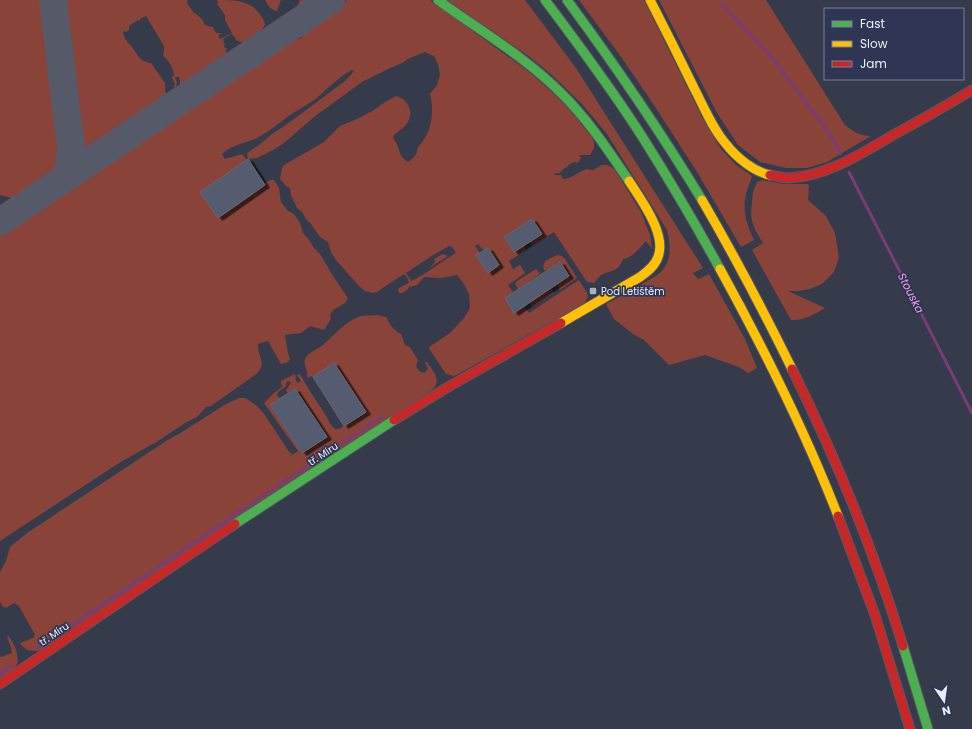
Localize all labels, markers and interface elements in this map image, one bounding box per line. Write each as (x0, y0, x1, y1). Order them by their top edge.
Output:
legend (824, 8, 964, 80)
text: Fast (860, 15, 885, 32)
text: Slow (860, 35, 888, 52)
text: Jam (860, 55, 887, 72)
water label: Stouska (894, 270, 928, 316)
place label: Pod Letištěm (601, 284, 665, 299)
marker: Pod Letištěm (588, 286, 598, 296)
street label: tř. Míru (305, 439, 341, 469)
street label: tř. Míru (36, 618, 72, 650)
north arrow (924, 681, 964, 721)
text: N (940, 702, 952, 719)

